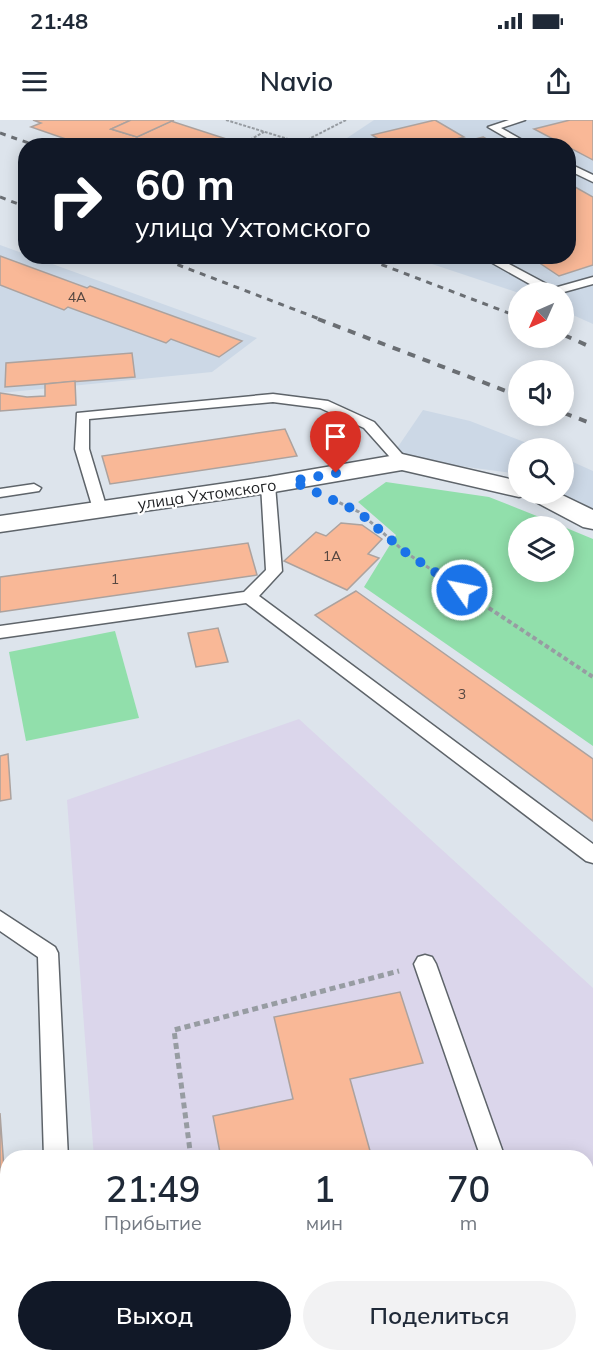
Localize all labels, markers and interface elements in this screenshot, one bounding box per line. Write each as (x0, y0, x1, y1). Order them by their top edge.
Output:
text: 21:48 (30, 7, 88, 35)
text: Navio (260, 64, 333, 98)
icon: menu (18, 65, 51, 98)
icon: share (542, 65, 575, 98)
text: 60 m (135, 158, 235, 211)
icon: right (36, 162, 114, 240)
text: улица Ухтомского (135, 210, 371, 244)
north arrow (508, 282, 574, 348)
map controls (508, 282, 574, 582)
house number: 4А (68, 288, 87, 306)
button: sound (508, 360, 574, 426)
pin (310, 411, 361, 473)
icon: arrive (319, 420, 352, 453)
button: search (508, 438, 574, 504)
street label: улица Ухтомского (136, 474, 278, 514)
button: layers (508, 516, 574, 582)
house number: 1А (323, 547, 342, 565)
position arrow (430, 558, 494, 622)
house number: 1 (111, 570, 119, 588)
house number: 3 (458, 685, 466, 703)
text: 21:49 (105, 1166, 200, 1211)
text: 1 (314, 1166, 335, 1211)
text: 70 (447, 1166, 490, 1211)
text: Прибытие (104, 1210, 202, 1235)
text: мин (306, 1210, 343, 1235)
text: m (460, 1210, 477, 1235)
button: Выход (18, 1281, 291, 1350)
button: Поделиться (303, 1281, 576, 1350)

